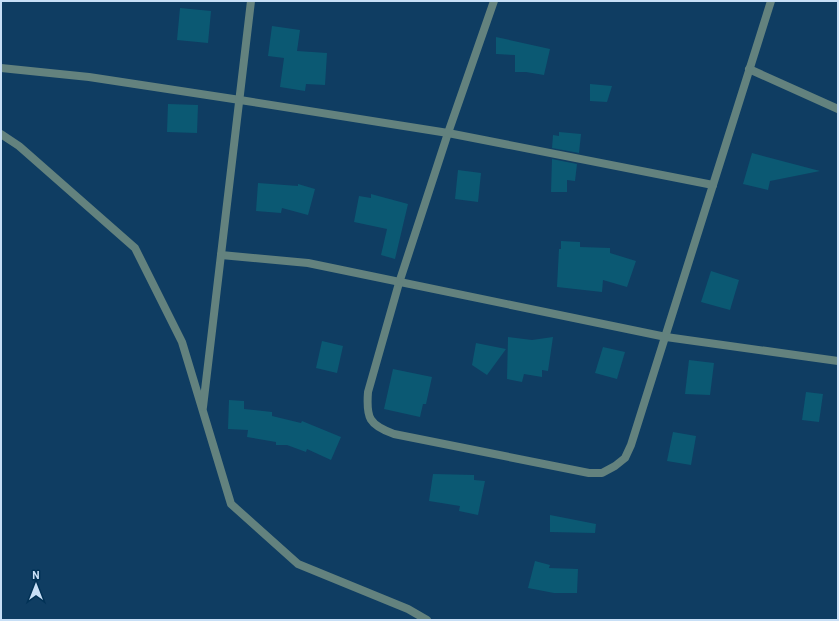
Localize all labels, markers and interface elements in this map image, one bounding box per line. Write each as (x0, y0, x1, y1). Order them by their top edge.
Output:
north arrow (16, 565, 56, 605)
text: N (32, 568, 40, 581)

